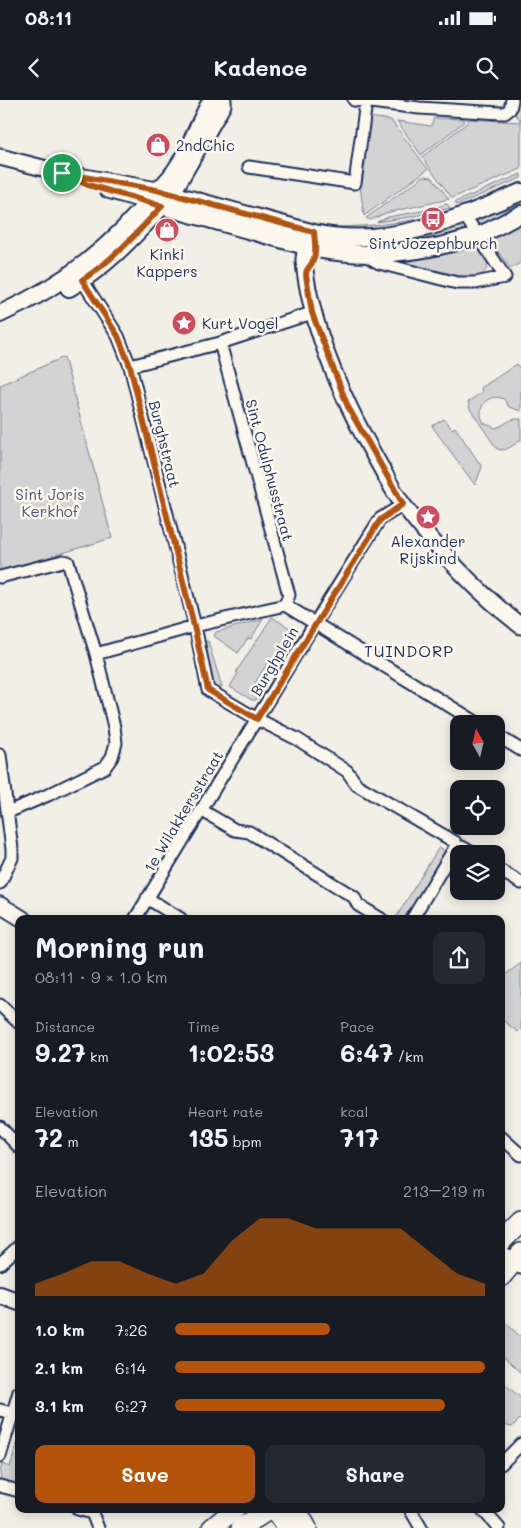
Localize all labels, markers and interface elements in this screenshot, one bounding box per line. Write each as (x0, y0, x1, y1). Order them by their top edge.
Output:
text: 08:11 (25, 5, 72, 30)
text: Kadence (214, 53, 307, 82)
icon: back (20, 54, 48, 82)
icon: search (473, 54, 501, 82)
shop icon: 2ndChic (145, 132, 171, 158)
place label: 2ndChic (176, 135, 235, 155)
pin (41, 152, 83, 194)
icon: arrive (48, 159, 76, 187)
bus stop icon: Sint Jozephburch (420, 206, 446, 232)
shop icon: Kinki Kappers (154, 217, 180, 243)
place label: Sint Jozephburch (369, 233, 497, 253)
place label: Kinki Kappers (136, 244, 198, 281)
place icon: Kurt Vogel (171, 310, 197, 336)
place label: Kurt Vogel (202, 313, 279, 333)
street label: Sint Odulphusstraat (241, 397, 299, 543)
street label: Burghstraat (145, 398, 185, 490)
park label: Sint Joris Kerkhof (15, 484, 85, 521)
place icon: Alexander Rijskind (415, 504, 441, 530)
place label: Alexander Rijskind (390, 531, 466, 568)
street label: Burghplein (245, 623, 303, 699)
district label: TUINDORP (364, 640, 454, 661)
north arrow (450, 715, 505, 770)
map controls (450, 715, 505, 900)
street label: 1e Wilakkersstraat (139, 747, 227, 875)
button: locate (450, 780, 505, 835)
button: layers (450, 845, 505, 900)
text: Morning run (35, 929, 204, 965)
button: share (433, 932, 485, 984)
text: 08:11 · 9 × 1.0 km (35, 966, 168, 987)
text: Distance (35, 1017, 95, 1036)
text: Time (188, 1017, 220, 1036)
text: Pace (340, 1017, 375, 1036)
text: 9.27 (35, 1036, 86, 1068)
text: 1:02:53 (188, 1036, 274, 1068)
text: 6:47 (340, 1036, 393, 1068)
text: km (86, 1047, 109, 1066)
text: /km (393, 1047, 424, 1066)
text: Elevation (35, 1102, 98, 1121)
text: Heart rate (188, 1102, 263, 1121)
text: kcal (340, 1102, 368, 1121)
text: 72 (35, 1121, 63, 1153)
text: 135 (188, 1121, 228, 1153)
text: 717 (340, 1121, 379, 1153)
text: m (63, 1132, 79, 1151)
text: bpm (228, 1132, 262, 1151)
text: Elevation (35, 1180, 107, 1201)
text: 213–219 m (403, 1180, 485, 1201)
text: 1.0 km (35, 1319, 84, 1340)
text: 7:26 (115, 1319, 147, 1340)
text: 2.1 km (35, 1357, 83, 1378)
text: 6:14 (115, 1357, 146, 1378)
text: 3.1 km (35, 1395, 84, 1416)
text: 6:27 (115, 1395, 147, 1416)
button: Save (35, 1445, 255, 1503)
button: Share (265, 1445, 485, 1503)

